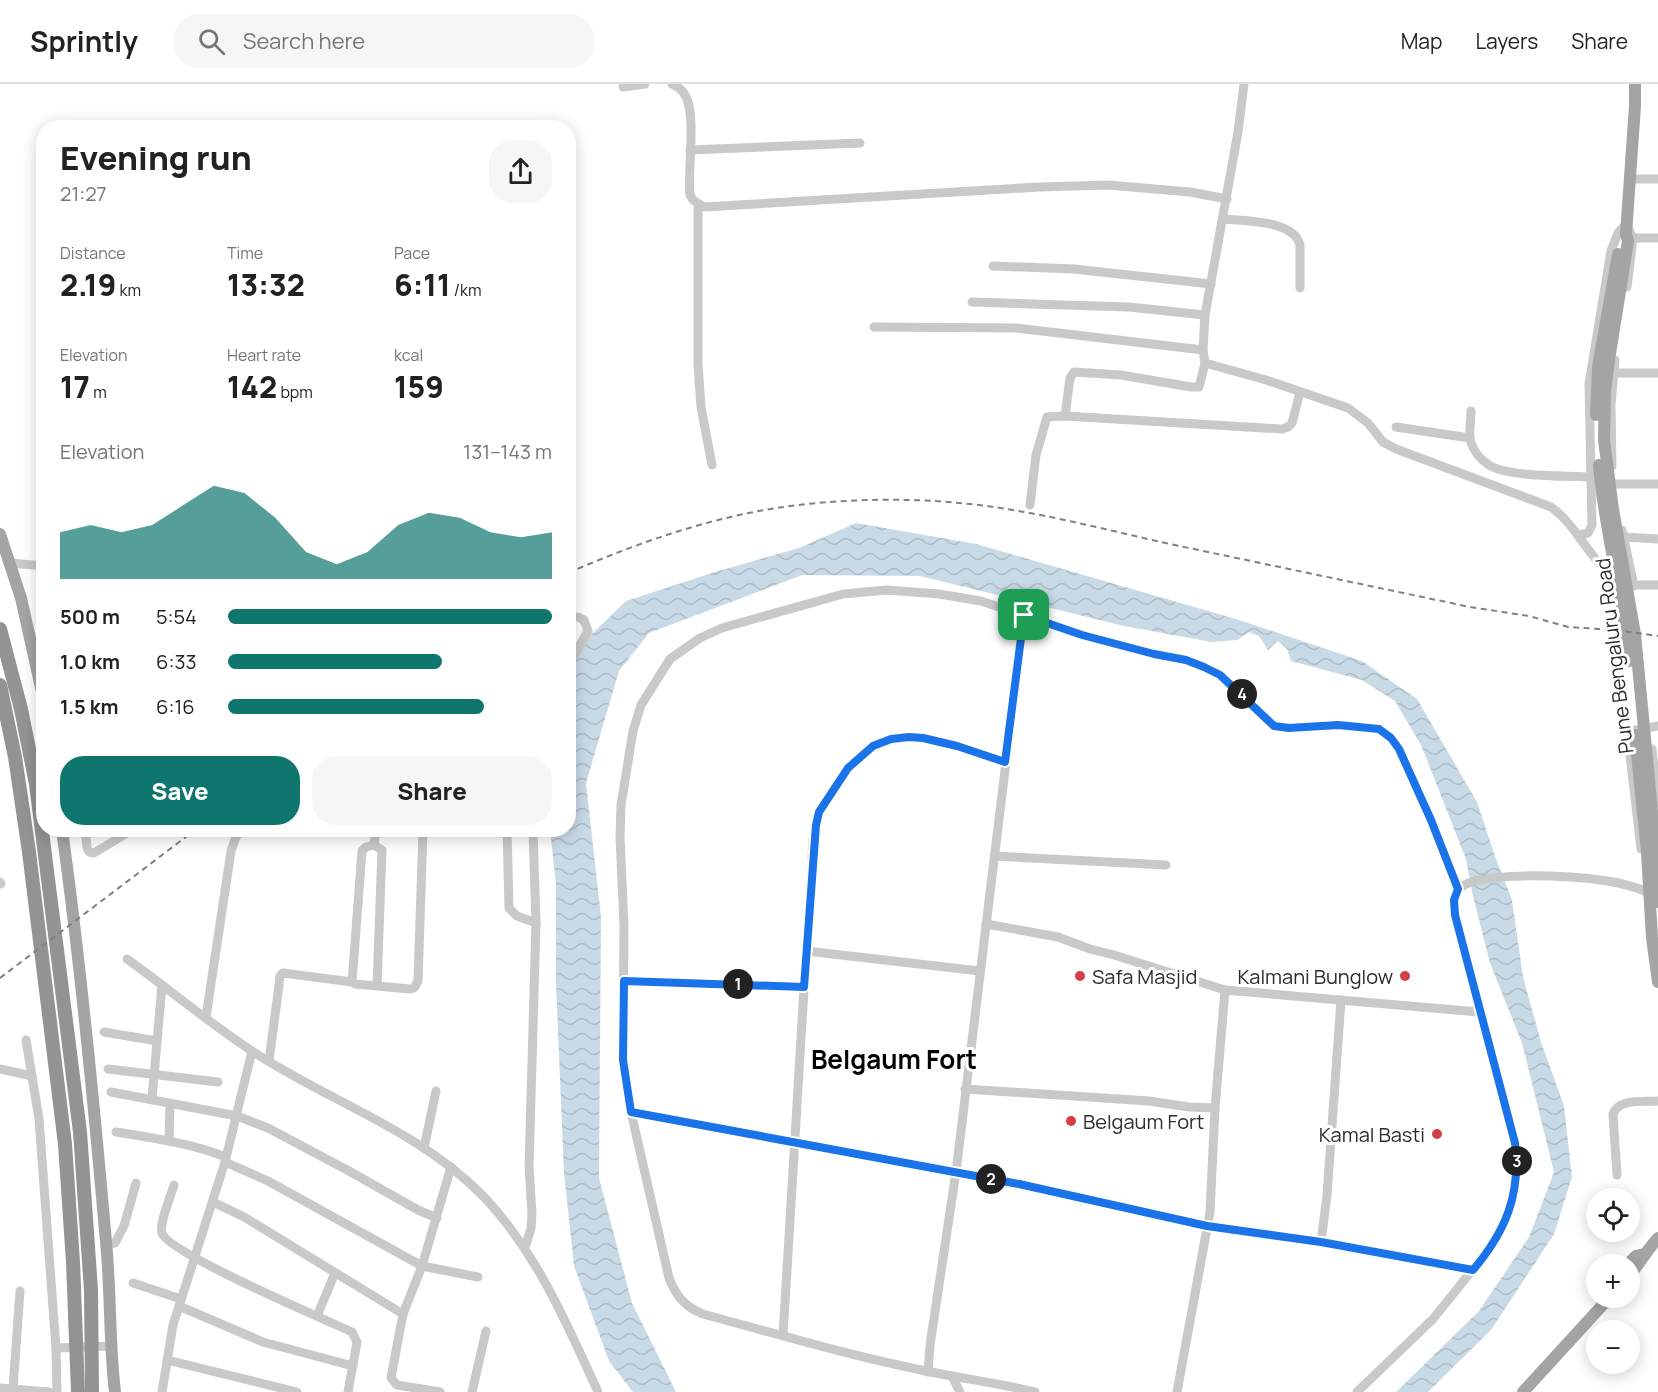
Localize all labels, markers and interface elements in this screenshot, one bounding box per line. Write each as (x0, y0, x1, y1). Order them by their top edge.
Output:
search box (174, 14, 594, 68)
text: Sprintly (30, 22, 138, 60)
icon: search (195, 25, 228, 58)
text: Search here (243, 26, 365, 56)
text: Map (1401, 27, 1442, 55)
text: Layers (1475, 27, 1538, 55)
text: Share (1571, 27, 1628, 55)
text: Evening run (60, 135, 252, 180)
button: share (489, 140, 552, 203)
text: 21:27 (60, 180, 107, 207)
text: Distance (60, 242, 126, 264)
text: Time (227, 242, 263, 264)
text: Pace (394, 242, 430, 264)
text: 2.19 (60, 264, 116, 305)
text: 13:32 (227, 264, 305, 305)
text: 6:11 (394, 264, 451, 305)
text: km (116, 279, 141, 301)
text: /km (451, 279, 482, 301)
text: Elevation (60, 344, 128, 366)
text: Heart rate (227, 344, 301, 366)
text: kcal (394, 344, 423, 366)
text: 17 (60, 366, 90, 407)
text: 142 (227, 366, 277, 407)
text: 159 (394, 366, 444, 407)
text: m (90, 381, 107, 403)
text: bpm (277, 381, 313, 403)
text: Elevation (60, 438, 144, 465)
text: 131–143 m (463, 438, 552, 465)
street label: Pune Bengaluru Road (1589, 557, 1639, 755)
pin (998, 589, 1049, 640)
icon: arrive (1007, 598, 1040, 631)
text: 500 m (60, 603, 120, 630)
text: 5:54 (156, 603, 197, 630)
text: 1.0 km (60, 648, 120, 675)
text: 6:33 (156, 648, 197, 675)
pin: 4 (1227, 679, 1257, 709)
text: 4 (1237, 683, 1247, 705)
text: 1.5 km (60, 693, 119, 720)
text: 6:16 (156, 693, 195, 720)
button: Save (60, 756, 300, 825)
button: Share (312, 756, 552, 825)
place label: Safa Masjid (1092, 963, 1197, 990)
place label: Kalmani Bunglow (1237, 963, 1393, 990)
pin: 1 (723, 969, 753, 999)
marker: Safa Masjid (1073, 969, 1087, 983)
marker: Kalmani Bunglow (1398, 969, 1412, 983)
text: 1 (734, 973, 742, 995)
district label: Belgaum Fort (811, 1041, 977, 1077)
place label: Belgaum Fort (1083, 1108, 1204, 1135)
marker: Belgaum Fort (1064, 1114, 1078, 1128)
place label: Kamal Basti (1319, 1121, 1425, 1148)
marker: Kamal Basti (1430, 1127, 1444, 1141)
pin: 3 (1502, 1146, 1532, 1176)
text: 3 (1512, 1150, 1522, 1172)
pin: 2 (976, 1164, 1006, 1194)
text: 2 (986, 1168, 996, 1190)
map controls (1586, 1188, 1640, 1374)
button: locate (1586, 1188, 1640, 1242)
button: + (1586, 1254, 1640, 1308)
button: − (1586, 1320, 1640, 1374)

